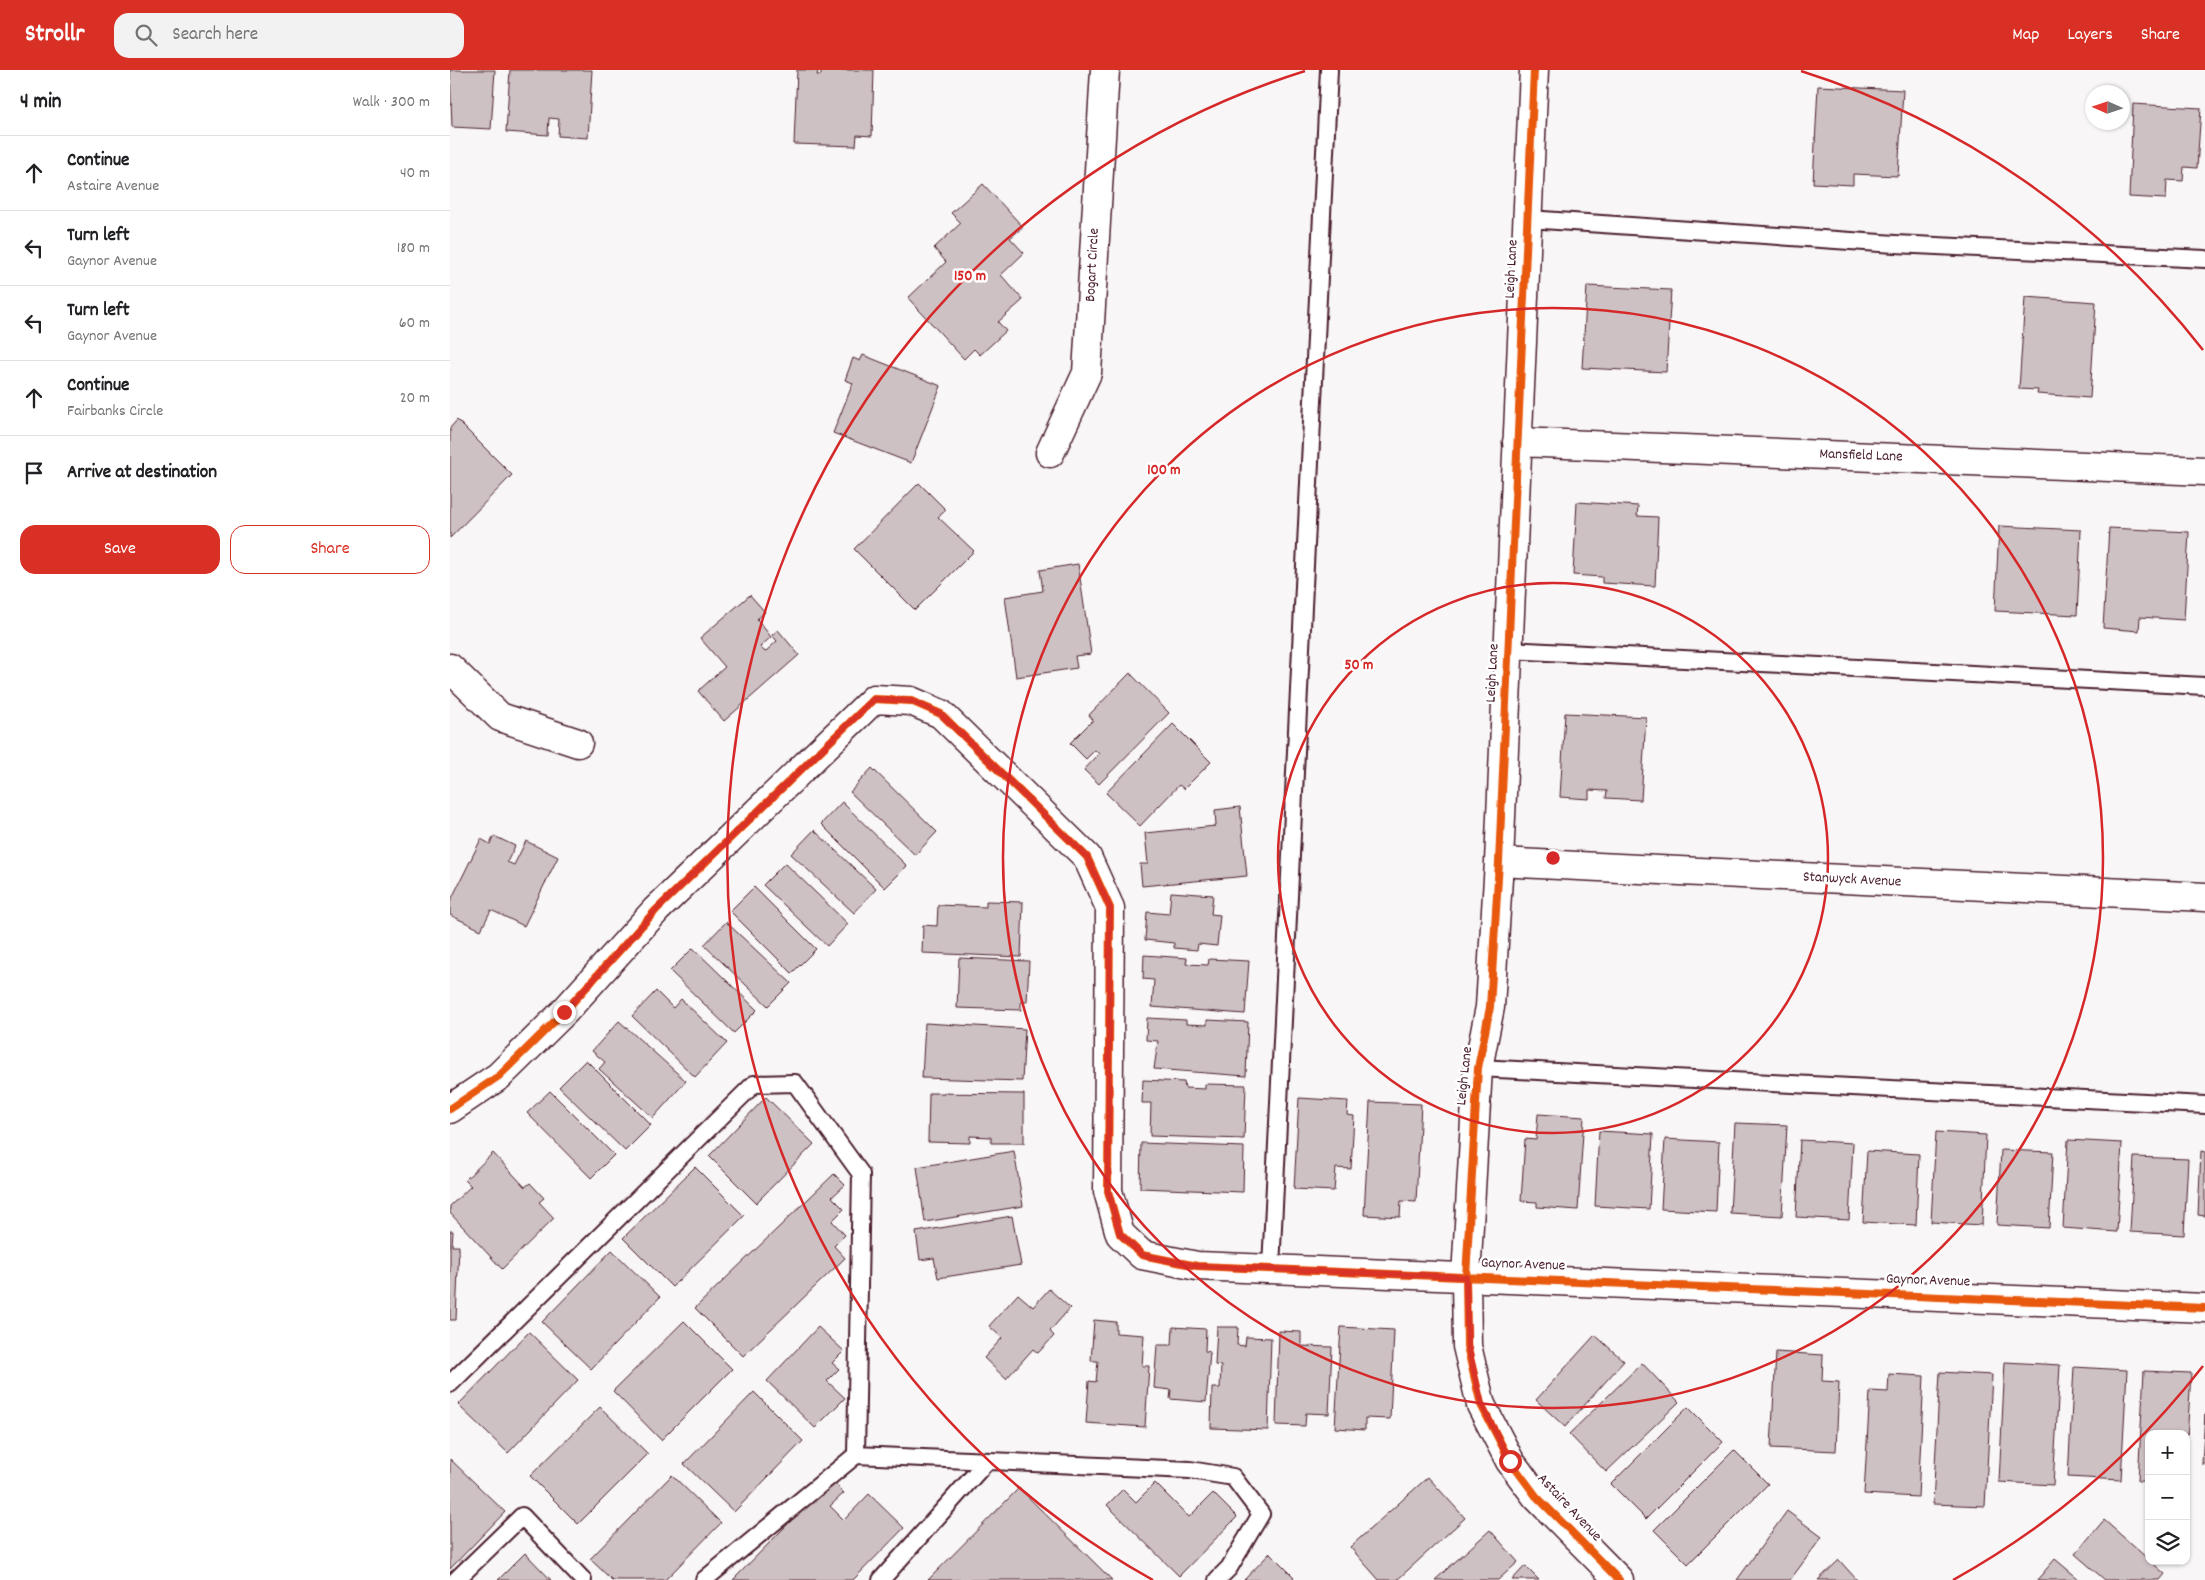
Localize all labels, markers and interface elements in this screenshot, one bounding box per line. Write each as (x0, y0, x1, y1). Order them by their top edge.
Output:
search box (114, 13, 464, 58)
text: Strollr (25, 18, 84, 52)
icon: search (132, 21, 160, 49)
text: Search here (172, 22, 258, 49)
text: Map (2012, 23, 2039, 48)
text: Layers (2067, 23, 2113, 48)
text: Share (2141, 23, 2180, 48)
north arrow (2085, 85, 2130, 130)
text: 4 min (20, 88, 62, 118)
text: Walk · 300 m (353, 91, 430, 114)
text: Continue (67, 148, 129, 175)
icon: ahead (20, 159, 48, 187)
text: 40 m (400, 162, 430, 185)
text: Astaire Avenue (67, 175, 159, 198)
text: Turn left (67, 223, 130, 250)
street label: Bogart Circle (1080, 227, 1106, 302)
icon: left (20, 234, 48, 262)
text: 180 m (397, 237, 430, 260)
street label: Leigh Lane (1499, 239, 1525, 299)
text: Gaynor Avenue (67, 250, 157, 273)
text: 150 m (954, 266, 986, 288)
text: Turn left (67, 298, 130, 325)
icon: left (20, 309, 48, 337)
text: 60 m (399, 312, 430, 335)
text: Gaynor Avenue (67, 325, 157, 348)
text: Continue (67, 373, 129, 400)
icon: ahead (20, 384, 48, 412)
text: 20 m (400, 387, 430, 410)
text: Fairbanks Circle (67, 400, 163, 423)
street label: Mansfield Lane (1819, 444, 1903, 468)
icon: arrive (20, 459, 48, 487)
text: Arrive at destination (67, 460, 217, 487)
text: 100 m (1147, 460, 1181, 482)
button: Save (20, 525, 220, 574)
button: Share (230, 525, 430, 574)
street label: Leigh Lane (1480, 643, 1506, 703)
text: 50 m (1345, 655, 1373, 677)
centre of rings (1544, 849, 1562, 867)
street label: Stanwyck Avenue (1802, 866, 1902, 894)
route end (553, 1001, 576, 1024)
street label: Leigh Lane (1451, 1045, 1479, 1107)
street label: Gaynor Avenue (1480, 1253, 1566, 1277)
street label: Gaynor Avenue (1885, 1269, 1971, 1293)
map controls (2145, 1430, 2190, 1565)
button: + (2145, 1430, 2190, 1475)
route start (1499, 1450, 1522, 1473)
street label: Astaire Avenue (1531, 1469, 1607, 1547)
button: − (2145, 1475, 2190, 1520)
button: layers (2145, 1520, 2190, 1565)

